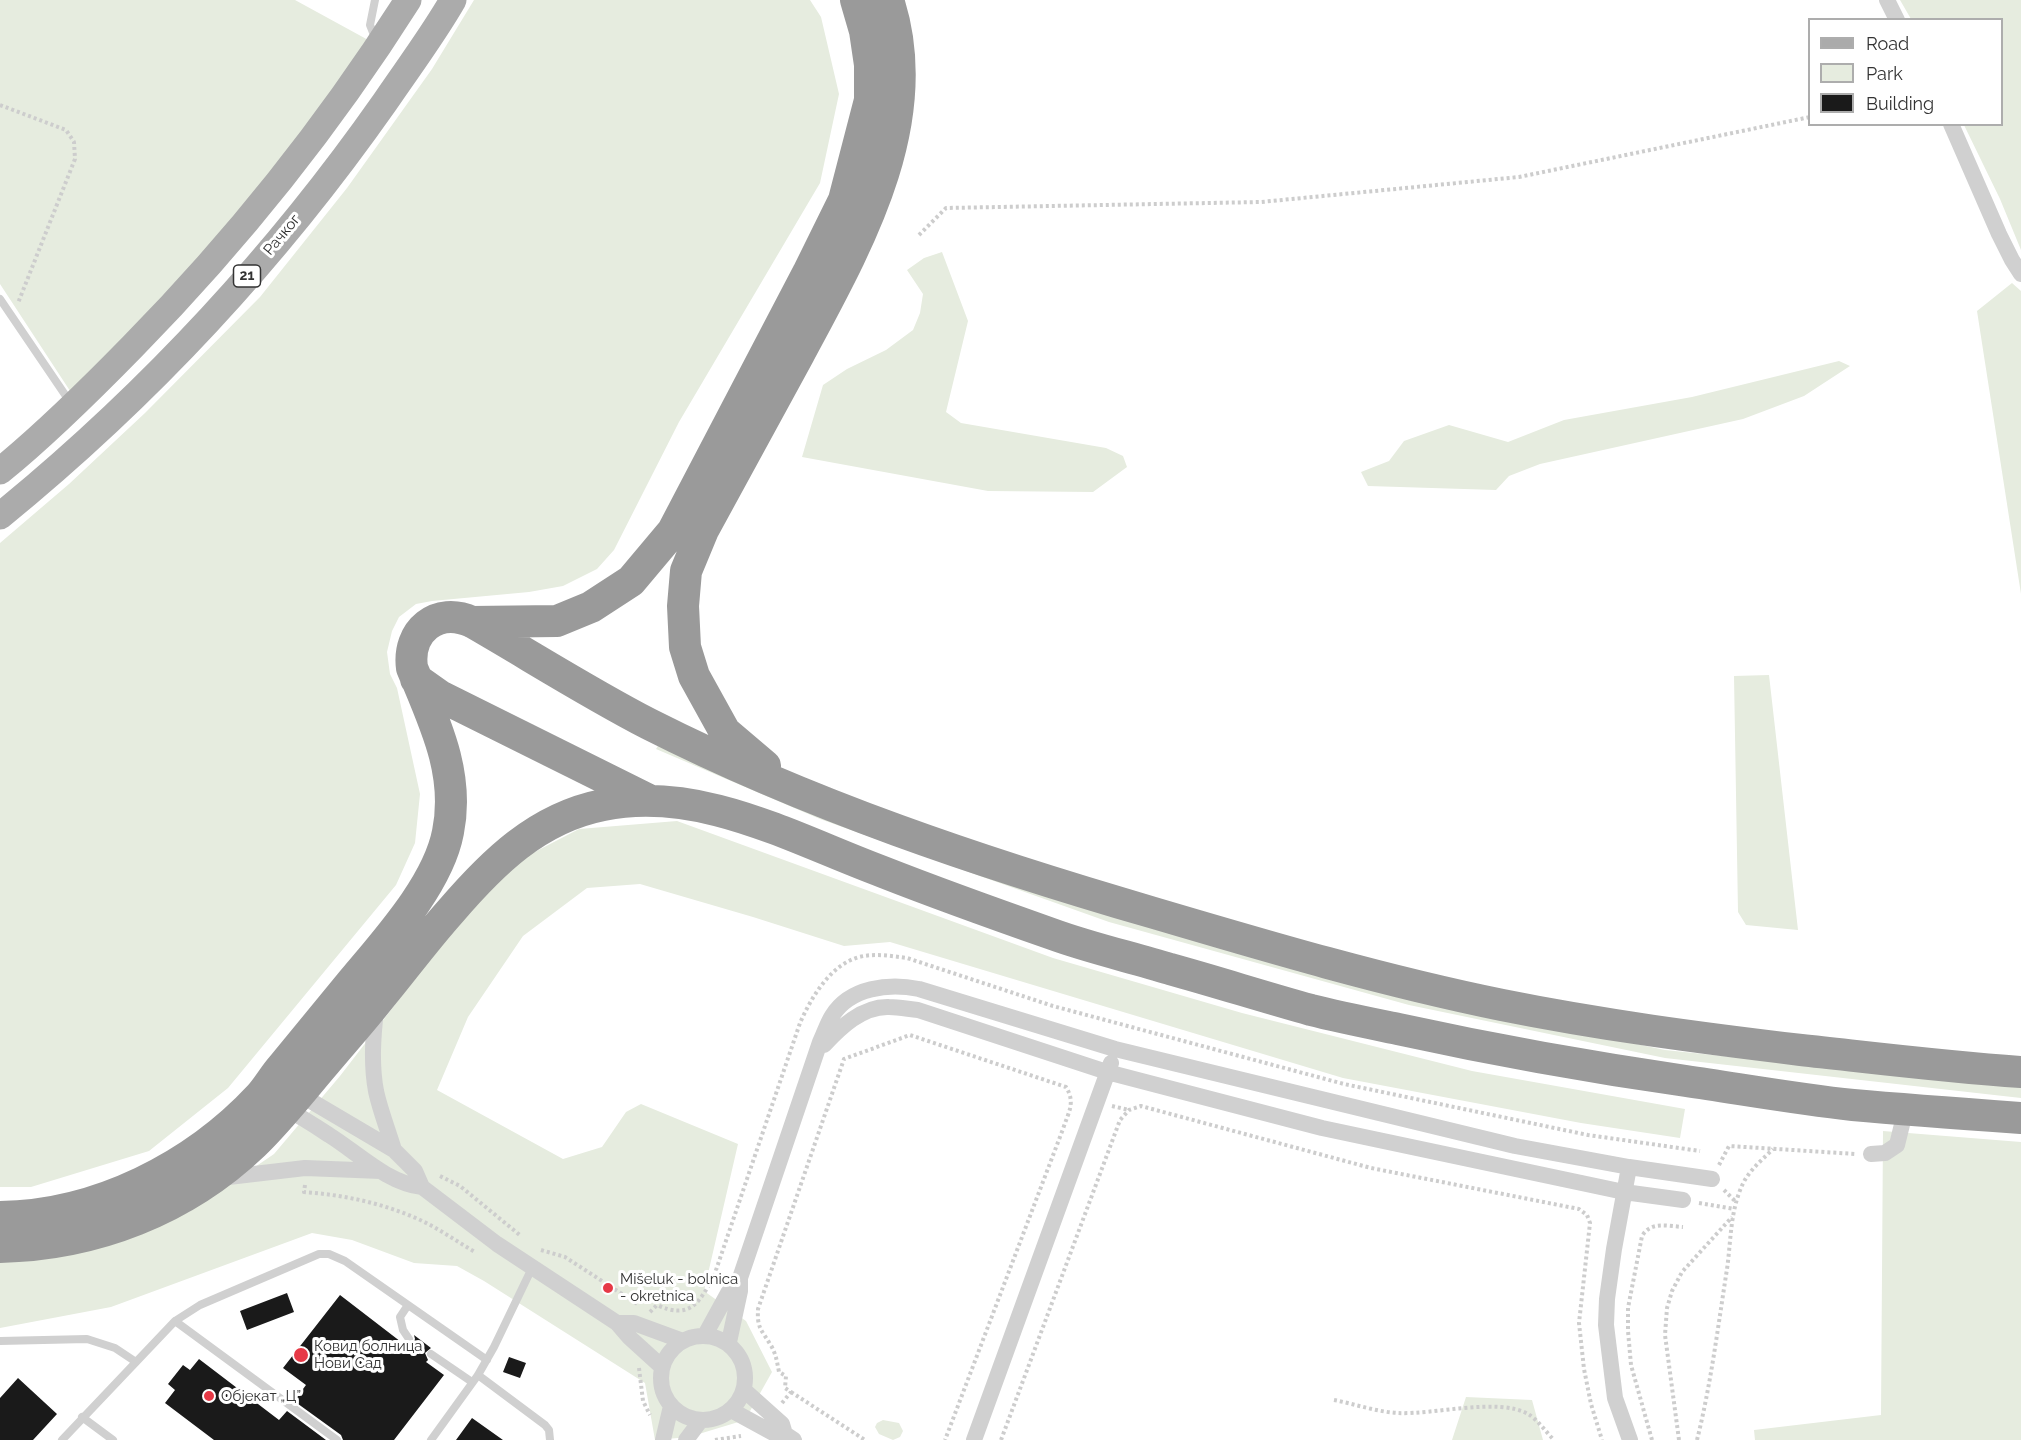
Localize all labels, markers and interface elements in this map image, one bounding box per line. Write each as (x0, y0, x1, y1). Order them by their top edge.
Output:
legend (1808, 18, 2003, 126)
text: Road (1866, 33, 1909, 54)
text: Park (1866, 63, 1903, 84)
text: Building (1866, 93, 1934, 114)
street label: Рачког (260, 211, 304, 259)
road number: 21 (234, 265, 260, 287)
place label: Mišeluk - bolnica - okretnica (620, 1270, 738, 1305)
marker: Mišeluk - bolnica - okretnica (601, 1281, 615, 1295)
place label: Ковид болница Нови Сад (314, 1337, 423, 1372)
marker: Ковид болница Нови Сад (292, 1346, 310, 1364)
place label: Објекат „Ц” (221, 1387, 301, 1405)
marker: Објекат „Ц” (202, 1389, 216, 1403)

